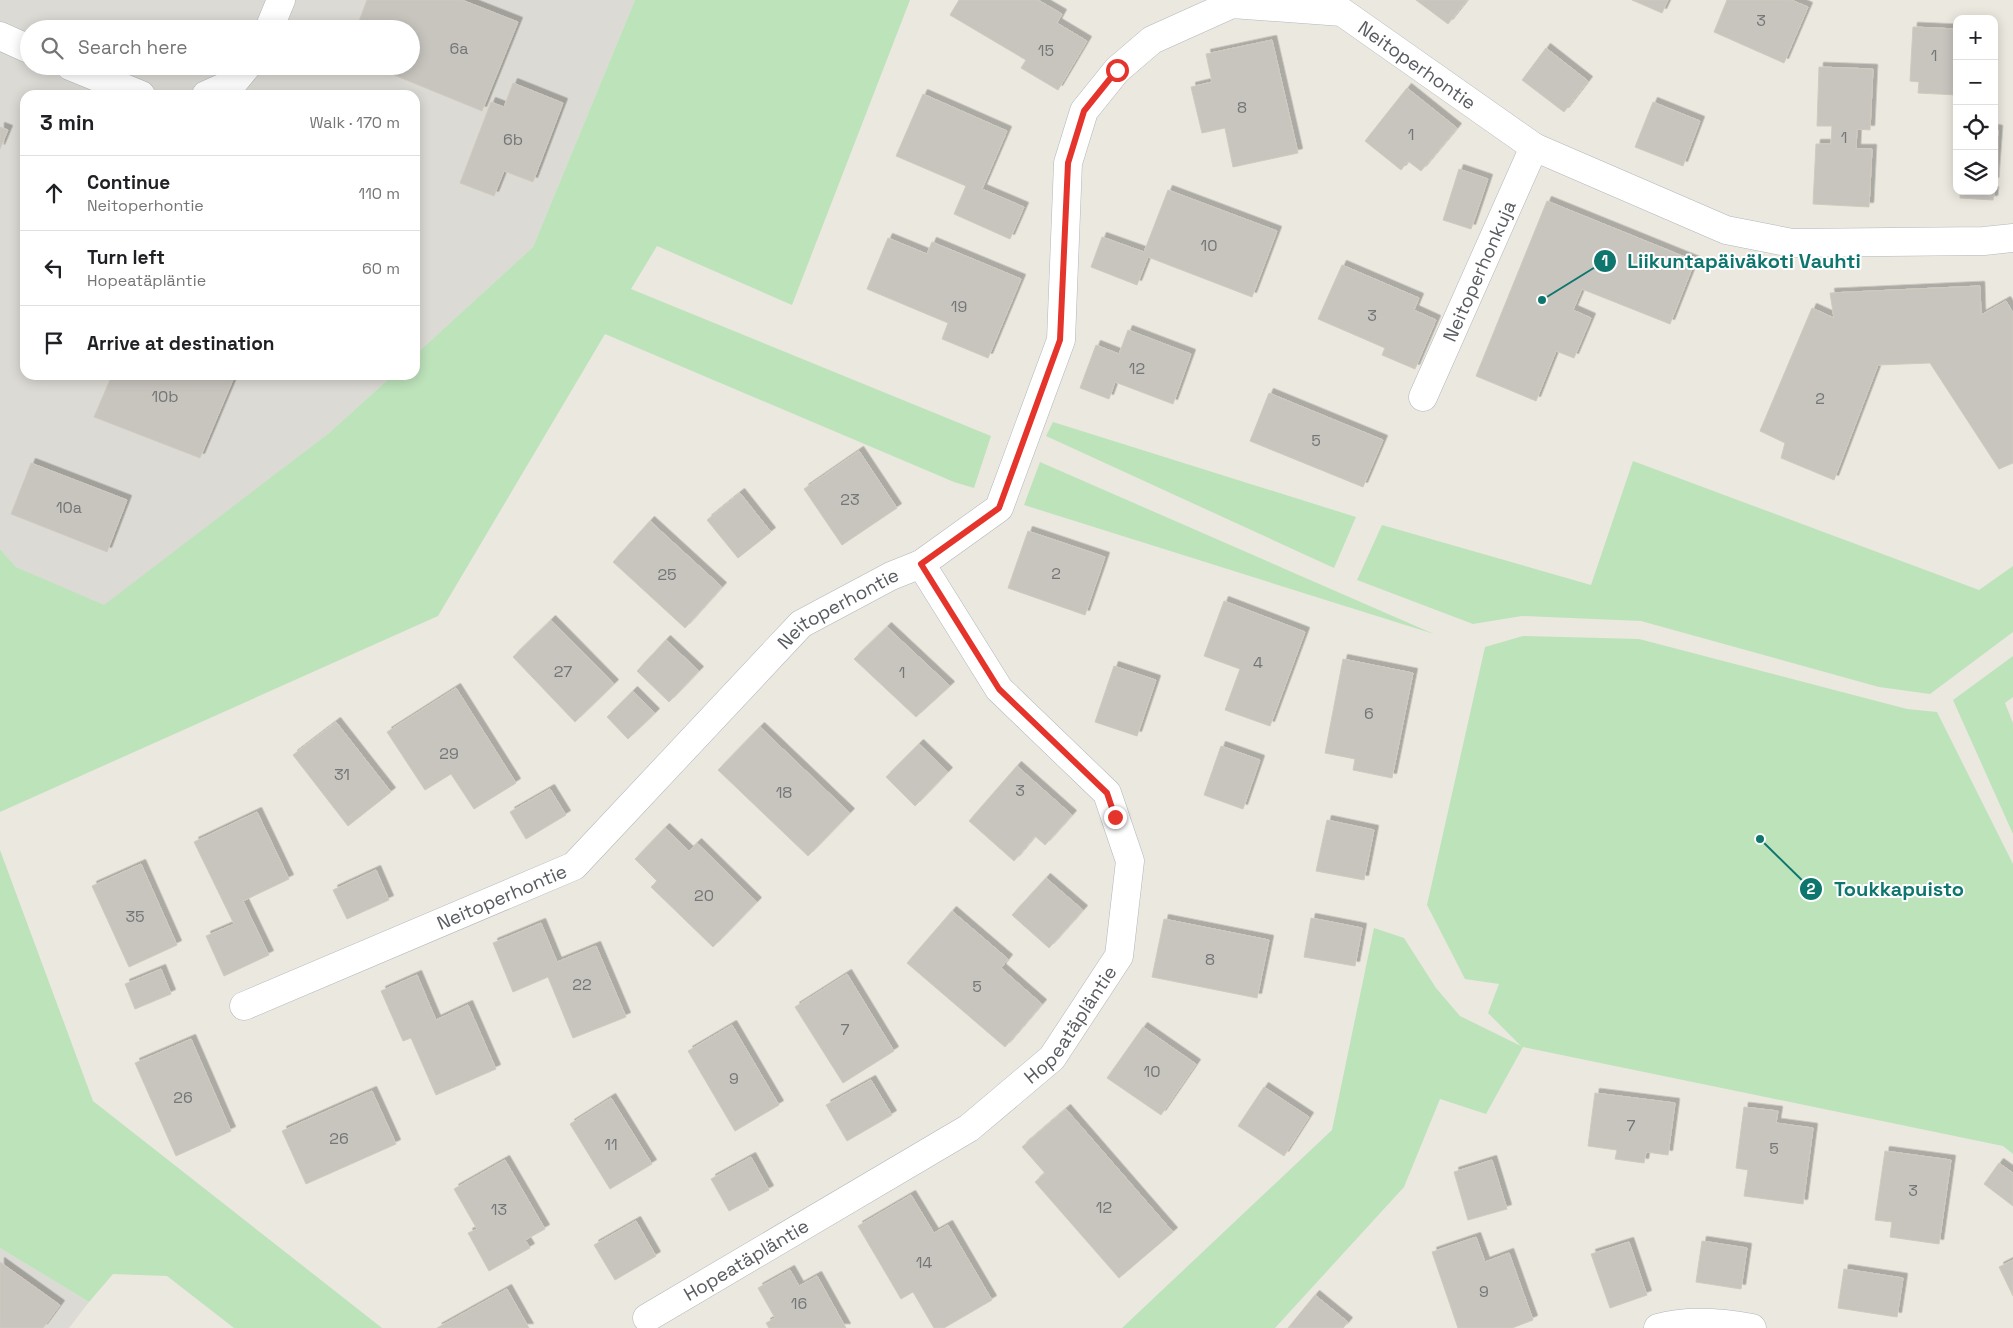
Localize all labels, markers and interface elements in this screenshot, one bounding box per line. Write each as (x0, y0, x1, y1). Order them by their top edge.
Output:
house number: 3 (1756, 10, 1766, 31)
street label: Neitoperhontie (1353, 15, 1481, 115)
map controls (1953, 15, 1998, 195)
button: + (1953, 15, 1998, 60)
search box (20, 20, 420, 75)
icon: search (38, 34, 66, 62)
text: Search here (78, 35, 188, 60)
house number: 6a (450, 38, 469, 59)
house number: 15 (1038, 40, 1054, 61)
house number: 1 (1931, 45, 1937, 66)
route start (1106, 59, 1129, 82)
button: − (1953, 60, 1998, 105)
house number: 8 (1237, 97, 1247, 118)
button: locate (1953, 105, 1998, 150)
text: 3 min (40, 109, 95, 136)
text: Walk · 170 m (310, 112, 400, 133)
house number: 1 (1408, 124, 1414, 145)
house number: 1 (1841, 127, 1847, 148)
house number: 6b (503, 129, 523, 150)
button: layers (1953, 150, 1998, 195)
text: Continue (87, 170, 170, 195)
icon: ahead (40, 179, 68, 207)
text: 110 m (358, 183, 400, 204)
text: Neitoperhontie (87, 195, 204, 216)
street label: Neitoperhonkuja (1437, 197, 1522, 346)
house number: 10 (1201, 235, 1217, 256)
callout: Liikuntapäiväkoti Vauhti (1593, 243, 1871, 278)
text: Turn left (87, 245, 165, 270)
text: Liikuntapäiväkoti Vauhti (1627, 248, 1861, 274)
text: 1 (1602, 251, 1608, 270)
icon: left (40, 254, 68, 282)
text: 60 m (362, 258, 400, 279)
text: Hopeatäpläntie (87, 270, 206, 291)
house number: 19 (951, 296, 967, 317)
house number: 3 (1367, 305, 1377, 326)
icon: arrive (40, 329, 68, 357)
text: Arrive at destination (87, 331, 275, 356)
house number: 12 (1129, 358, 1145, 379)
house number: 10b (151, 386, 179, 407)
house number: 2 (1815, 388, 1825, 409)
house number: 5 (1311, 430, 1321, 451)
house number: 23 (840, 489, 860, 510)
house number: 10a (56, 497, 82, 518)
street label: Neitoperhontie (772, 562, 902, 655)
house number: 2 (1051, 563, 1061, 584)
house number: 25 (657, 564, 677, 585)
house number: 4 (1253, 652, 1263, 673)
house number: 27 (554, 661, 572, 682)
house number: 1 (899, 662, 905, 683)
house number: 6 (1364, 703, 1374, 724)
house number: 29 (439, 743, 459, 764)
house number: 31 (334, 764, 350, 785)
house number: 3 (1015, 780, 1025, 801)
house number: 18 (776, 782, 792, 803)
route end (1104, 806, 1127, 829)
street label: Neitoperhontie (433, 858, 571, 936)
callout: Toukkapuisto (1799, 871, 1974, 906)
text: Toukkapuisto (1834, 876, 1964, 902)
text: 2 (1807, 879, 1816, 898)
house number: 20 (694, 885, 714, 906)
house number: 35 (125, 906, 145, 927)
house number: 8 (1205, 949, 1215, 970)
street label: Hopeatäpläntie (1019, 961, 1122, 1089)
house number: 22 (572, 974, 592, 995)
house number: 5 (972, 976, 982, 997)
house number: 7 (840, 1019, 850, 1040)
house number: 10 (1144, 1061, 1160, 1082)
house number: 9 (729, 1068, 739, 1089)
house number: 26 (173, 1087, 193, 1108)
house number: 7 (1626, 1115, 1636, 1136)
house number: 26 (329, 1128, 349, 1149)
house number: 11 (604, 1134, 618, 1155)
house number: 5 (1769, 1138, 1779, 1159)
house number: 3 (1908, 1180, 1918, 1201)
house number: 12 (1096, 1197, 1112, 1218)
house number: 13 (491, 1199, 507, 1220)
street label: Hopeatäpläntie (679, 1213, 814, 1307)
house number: 14 (916, 1252, 932, 1273)
house number: 9 (1479, 1281, 1489, 1302)
house number: 16 (791, 1293, 807, 1314)

